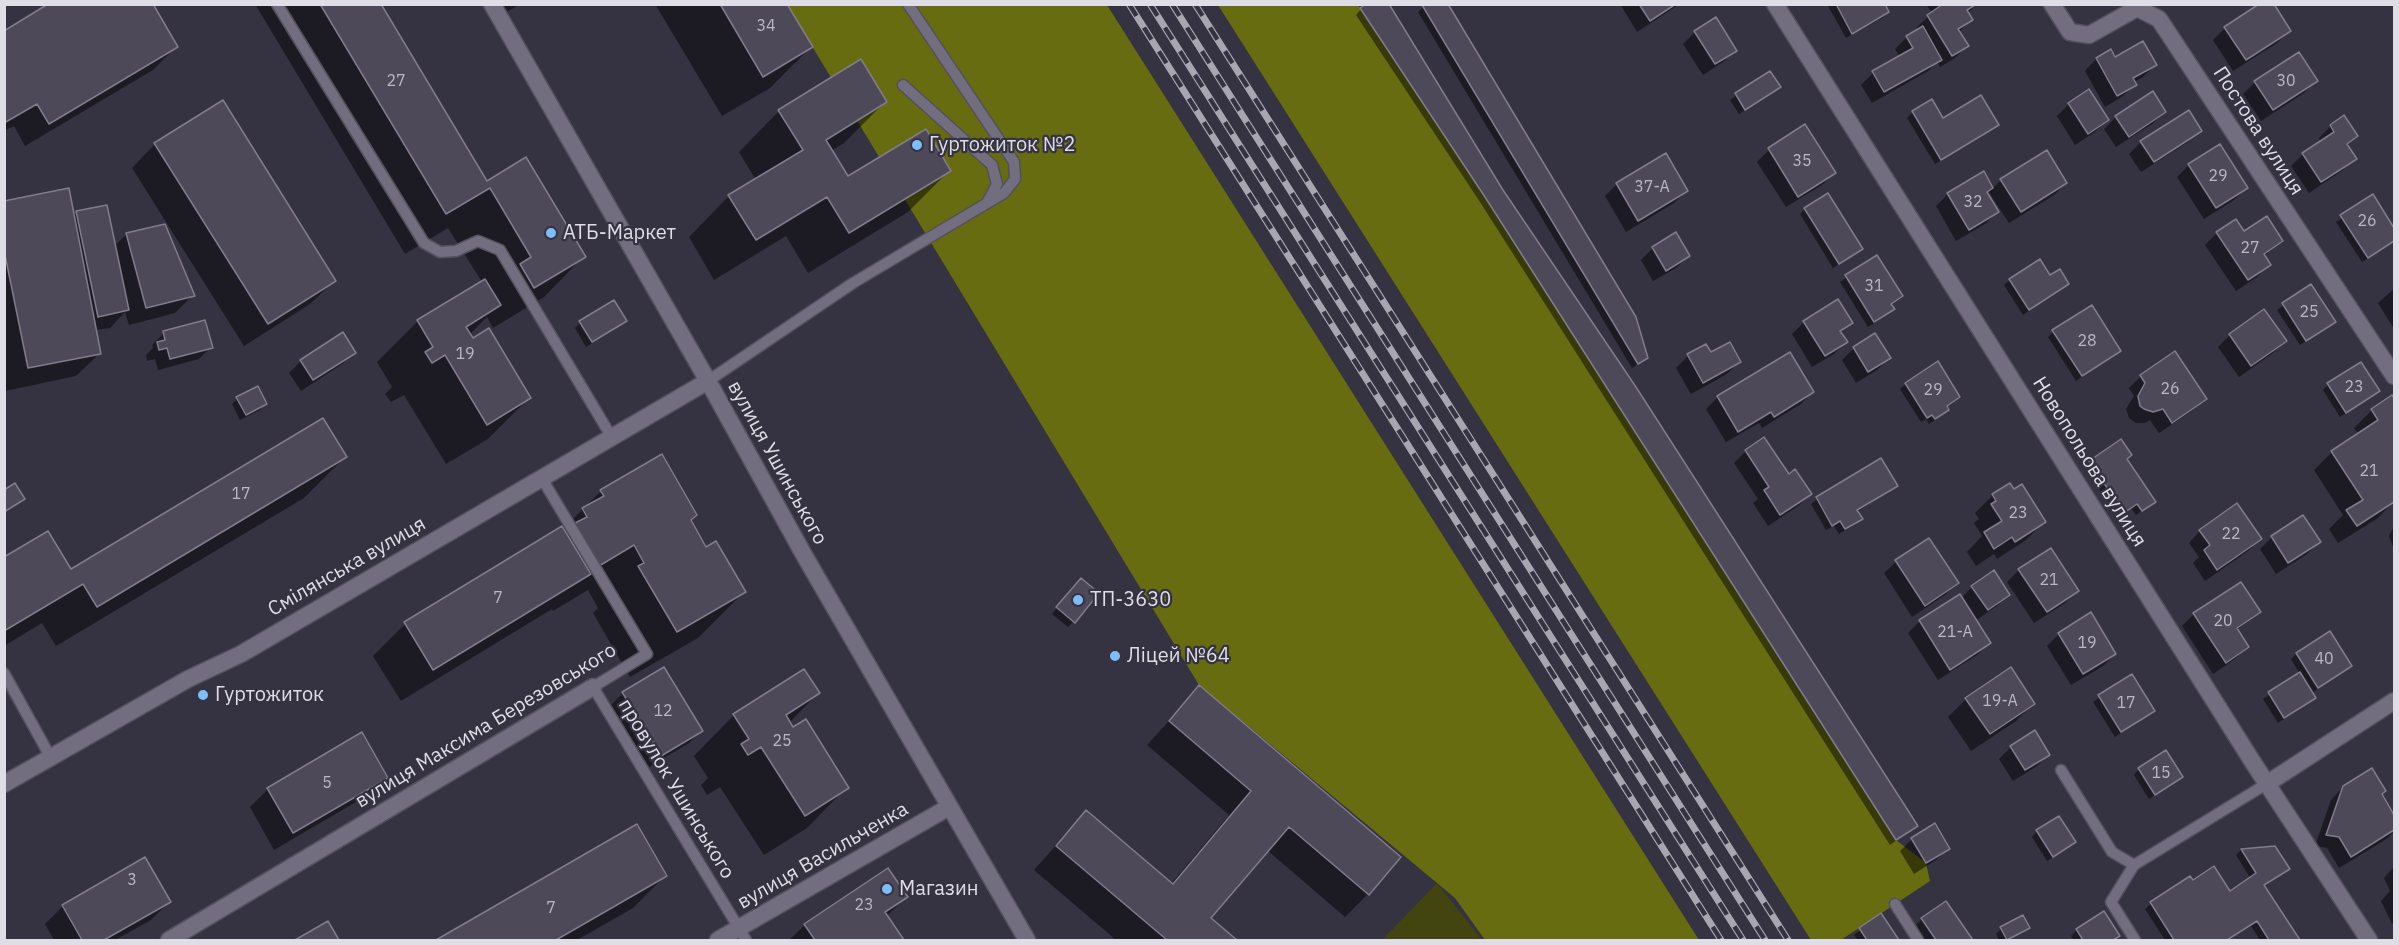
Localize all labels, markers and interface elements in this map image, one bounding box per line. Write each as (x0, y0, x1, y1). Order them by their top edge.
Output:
house number: 34 (756, 16, 776, 36)
street label: Постова вулиця (2208, 62, 2308, 200)
house number: 27 (386, 71, 406, 91)
house number: 30 (2276, 71, 2296, 91)
place label: Гуртожиток №2 (929, 133, 1075, 157)
marker: Гуртожиток №2 (910, 138, 924, 152)
house number: 35 (1792, 151, 1812, 171)
house number: 29 (2208, 166, 2228, 186)
house number: 37-А (1634, 177, 1670, 197)
house number: 32 (1963, 192, 1983, 212)
house number: 26 (2357, 211, 2377, 231)
place label: АТБ-Маркет (563, 221, 676, 245)
marker: АТБ-Маркет (544, 226, 558, 240)
house number: 27 (2240, 238, 2260, 258)
house number: 31 (1864, 276, 1884, 296)
house number: 25 (2299, 302, 2319, 322)
house number: 28 (2077, 331, 2097, 351)
house number: 19 (455, 344, 475, 364)
street label: Новопольова вулиця (2027, 373, 2151, 551)
street label: вулиця Ушинського (722, 377, 832, 549)
house number: 23 (2344, 377, 2364, 397)
house number: 26 (2160, 379, 2180, 399)
house number: 29 (1923, 380, 1943, 400)
house number: 21 (2359, 461, 2379, 481)
house number: 17 (231, 484, 251, 504)
house number: 23 (2008, 503, 2028, 523)
street label: Смілянська вулиця (264, 512, 430, 622)
house number: 22 (2221, 524, 2241, 544)
house number: 21 (2039, 570, 2059, 590)
house number: 7 (493, 588, 503, 608)
place label: ТП-3630 (1090, 588, 1171, 612)
marker: ТП-3630 (1071, 593, 1085, 607)
house number: 20 (2213, 611, 2233, 631)
house number: 21-А (1937, 622, 1973, 642)
house number: 19 (2077, 633, 2097, 653)
street label: вулиця Максима Березовського (351, 638, 621, 814)
place label: Ліцей №64 (1127, 644, 1230, 668)
marker: Ліцей №64 (1108, 649, 1122, 663)
house number: 40 (2314, 649, 2334, 669)
place label: Гуртожиток (215, 683, 324, 707)
marker: Гуртожиток (196, 688, 210, 702)
house number: 19-А (1982, 691, 2018, 711)
house number: 17 (2116, 693, 2136, 713)
street label: провулок Ушинського (613, 695, 739, 883)
house number: 12 (653, 701, 673, 721)
house number: 25 (772, 731, 792, 751)
house number: 15 (2151, 763, 2171, 783)
house number: 5 (322, 773, 332, 793)
street label: вулиця Васильченка (733, 797, 913, 915)
house number: 3 (127, 870, 137, 890)
place label: Магазин (899, 877, 979, 901)
marker: Магазин (880, 882, 894, 896)
house number: 23 (854, 895, 874, 915)
house number: 7 (546, 898, 556, 918)

